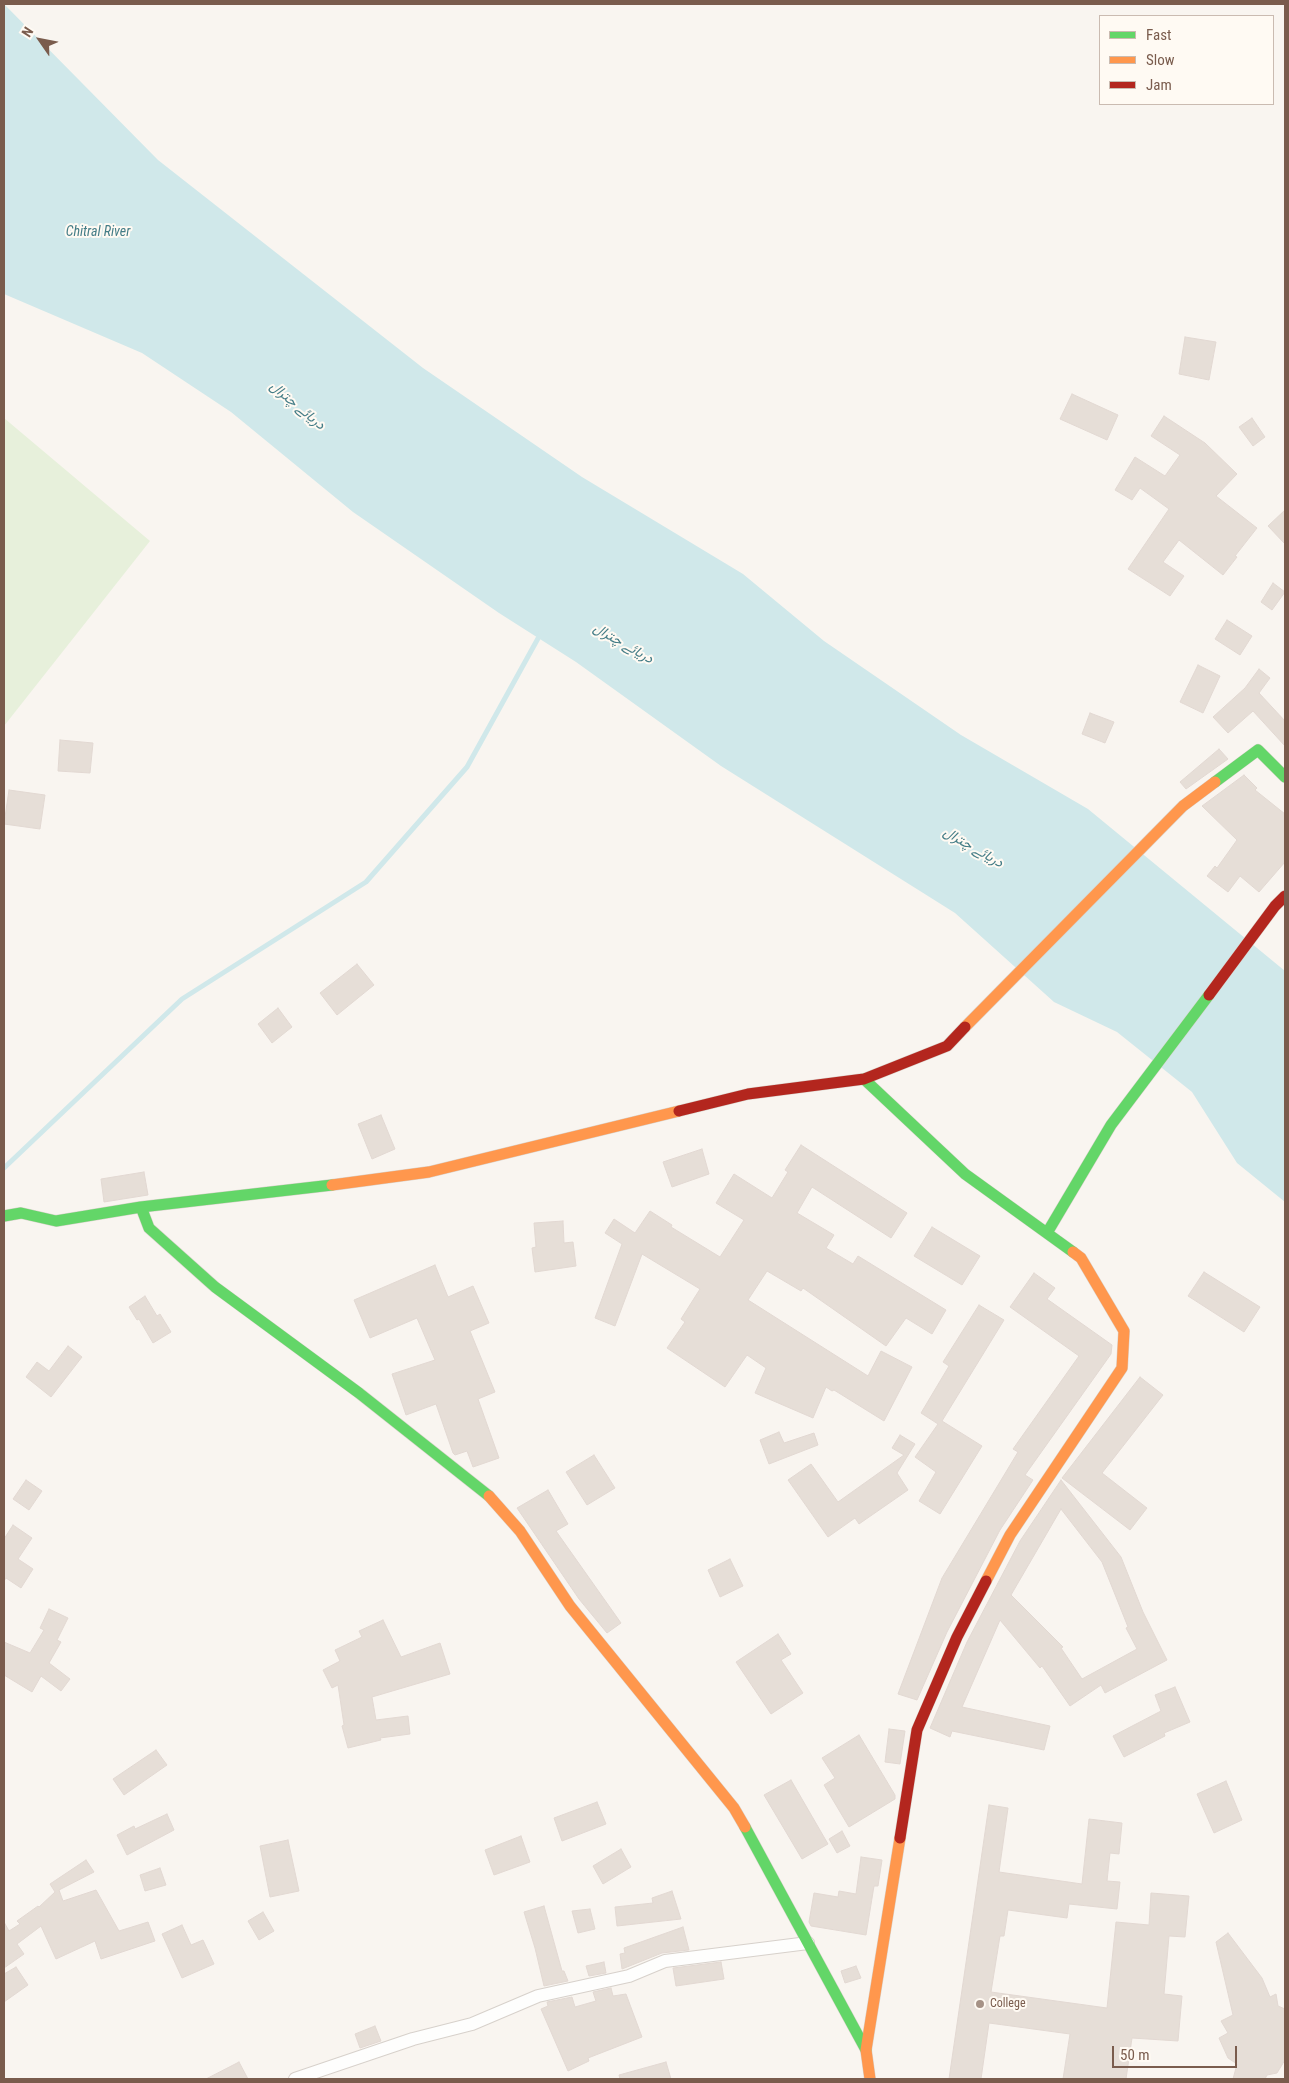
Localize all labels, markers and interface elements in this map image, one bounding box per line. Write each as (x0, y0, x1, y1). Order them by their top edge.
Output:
north arrow (15, 15, 65, 65)
legend (1099, 15, 1274, 105)
text: N (18, 24, 36, 40)
text: Fast (1146, 26, 1171, 44)
text: Slow (1146, 51, 1175, 69)
text: Jam (1146, 76, 1172, 94)
water label: Chitral River (66, 224, 130, 240)
water label: دریائے چترال (266, 378, 328, 434)
water label: دریائے چترال (590, 620, 656, 668)
water label: دریائے چترال (940, 824, 1006, 872)
place label: College (990, 1997, 1026, 2011)
marker: College (974, 1998, 986, 2010)
scale bar (1114, 2036, 1239, 2068)
text: 50 m (1120, 2046, 1150, 2064)

